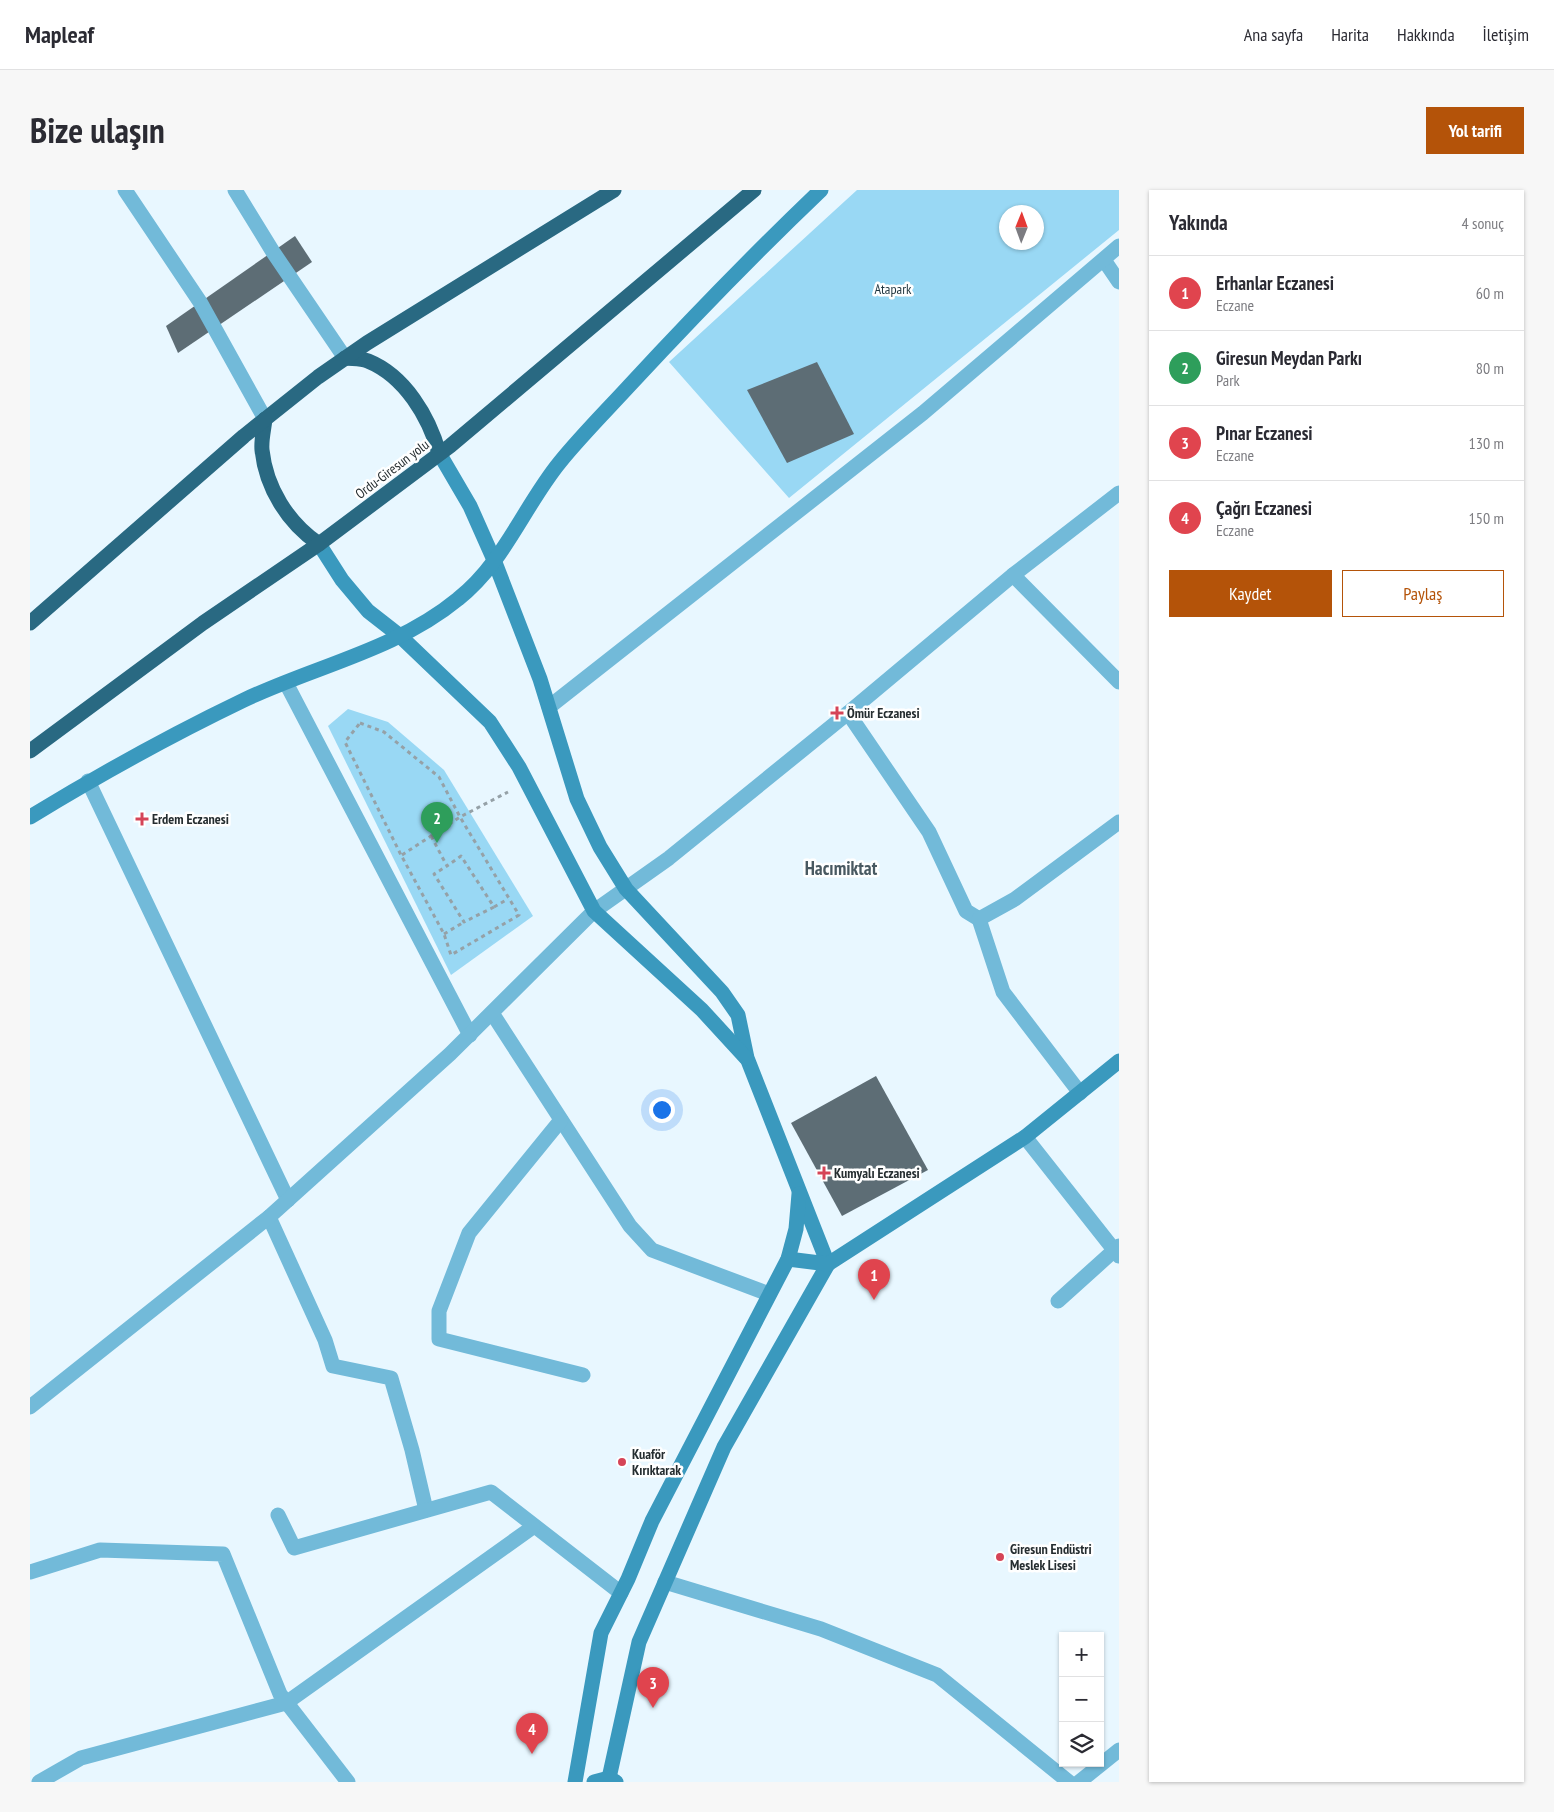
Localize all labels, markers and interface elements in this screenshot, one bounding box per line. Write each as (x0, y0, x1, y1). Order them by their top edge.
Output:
text: Mapleaf (25, 19, 94, 50)
text: Ana sayfa (1244, 23, 1303, 46)
text: Harita (1331, 23, 1369, 46)
text: Hakkında (1397, 23, 1455, 46)
text: İletişim (1483, 23, 1529, 46)
text: Bize ulaşın (30, 107, 165, 153)
button: Yol tarifi (1426, 107, 1524, 154)
north arrow (999, 205, 1044, 250)
text: Yakında (1169, 209, 1228, 236)
text: 4 sonuç (1461, 213, 1504, 233)
text: Erhanlar Eczanesi (1216, 271, 1334, 295)
park label: Atapark (875, 280, 912, 298)
text: 1 (1181, 283, 1189, 303)
text: 60 m (1476, 283, 1504, 303)
text: Eczane (1216, 295, 1254, 315)
text: Giresun Meydan Parkı (1216, 346, 1362, 370)
text: 2 (1181, 358, 1189, 378)
text: 80 m (1476, 358, 1504, 378)
text: Park (1216, 370, 1240, 390)
text: Pınar Eczanesi (1216, 421, 1313, 445)
text: 3 (1181, 433, 1189, 453)
text: 130 m (1469, 433, 1504, 453)
street label: Ordu-Giresun yolu (352, 435, 432, 503)
text: Eczane (1216, 445, 1254, 465)
text: Çağrı Eczanesi (1216, 496, 1312, 520)
text: 4 (1181, 508, 1189, 528)
text: 150 m (1469, 508, 1504, 528)
text: Eczane (1216, 520, 1254, 540)
button: Kaydet (1169, 570, 1332, 617)
button: Paylaş (1342, 570, 1504, 617)
place label: Ömür Eczanesi (847, 704, 920, 722)
marker: Ömür Eczanesi (831, 707, 843, 719)
pin: 2 (421, 802, 453, 843)
place label: Erdem Eczanesi (152, 810, 229, 828)
marker: Erdem Eczanesi (136, 813, 148, 825)
district label: Hacımiktat (805, 856, 878, 880)
your location (649, 1097, 675, 1123)
place label: Kumyalı Eczanesi (834, 1164, 920, 1182)
marker: Kumyalı Eczanesi (818, 1167, 830, 1179)
pin: 1 (858, 1259, 890, 1300)
place label: Kuaför Kırıktarak (632, 1445, 681, 1479)
marker: Kuaför Kırıktarak (616, 1456, 628, 1468)
place label: Giresun Endüstri Meslek Lisesi (1010, 1540, 1092, 1574)
marker: Giresun Endüstri Meslek Lisesi (994, 1551, 1006, 1563)
map controls (1059, 1632, 1104, 1767)
button: + (1059, 1632, 1104, 1677)
pin: 3 (637, 1667, 669, 1708)
button: − (1059, 1677, 1104, 1722)
pin: 4 (516, 1713, 548, 1754)
button: layers (1059, 1722, 1104, 1767)

